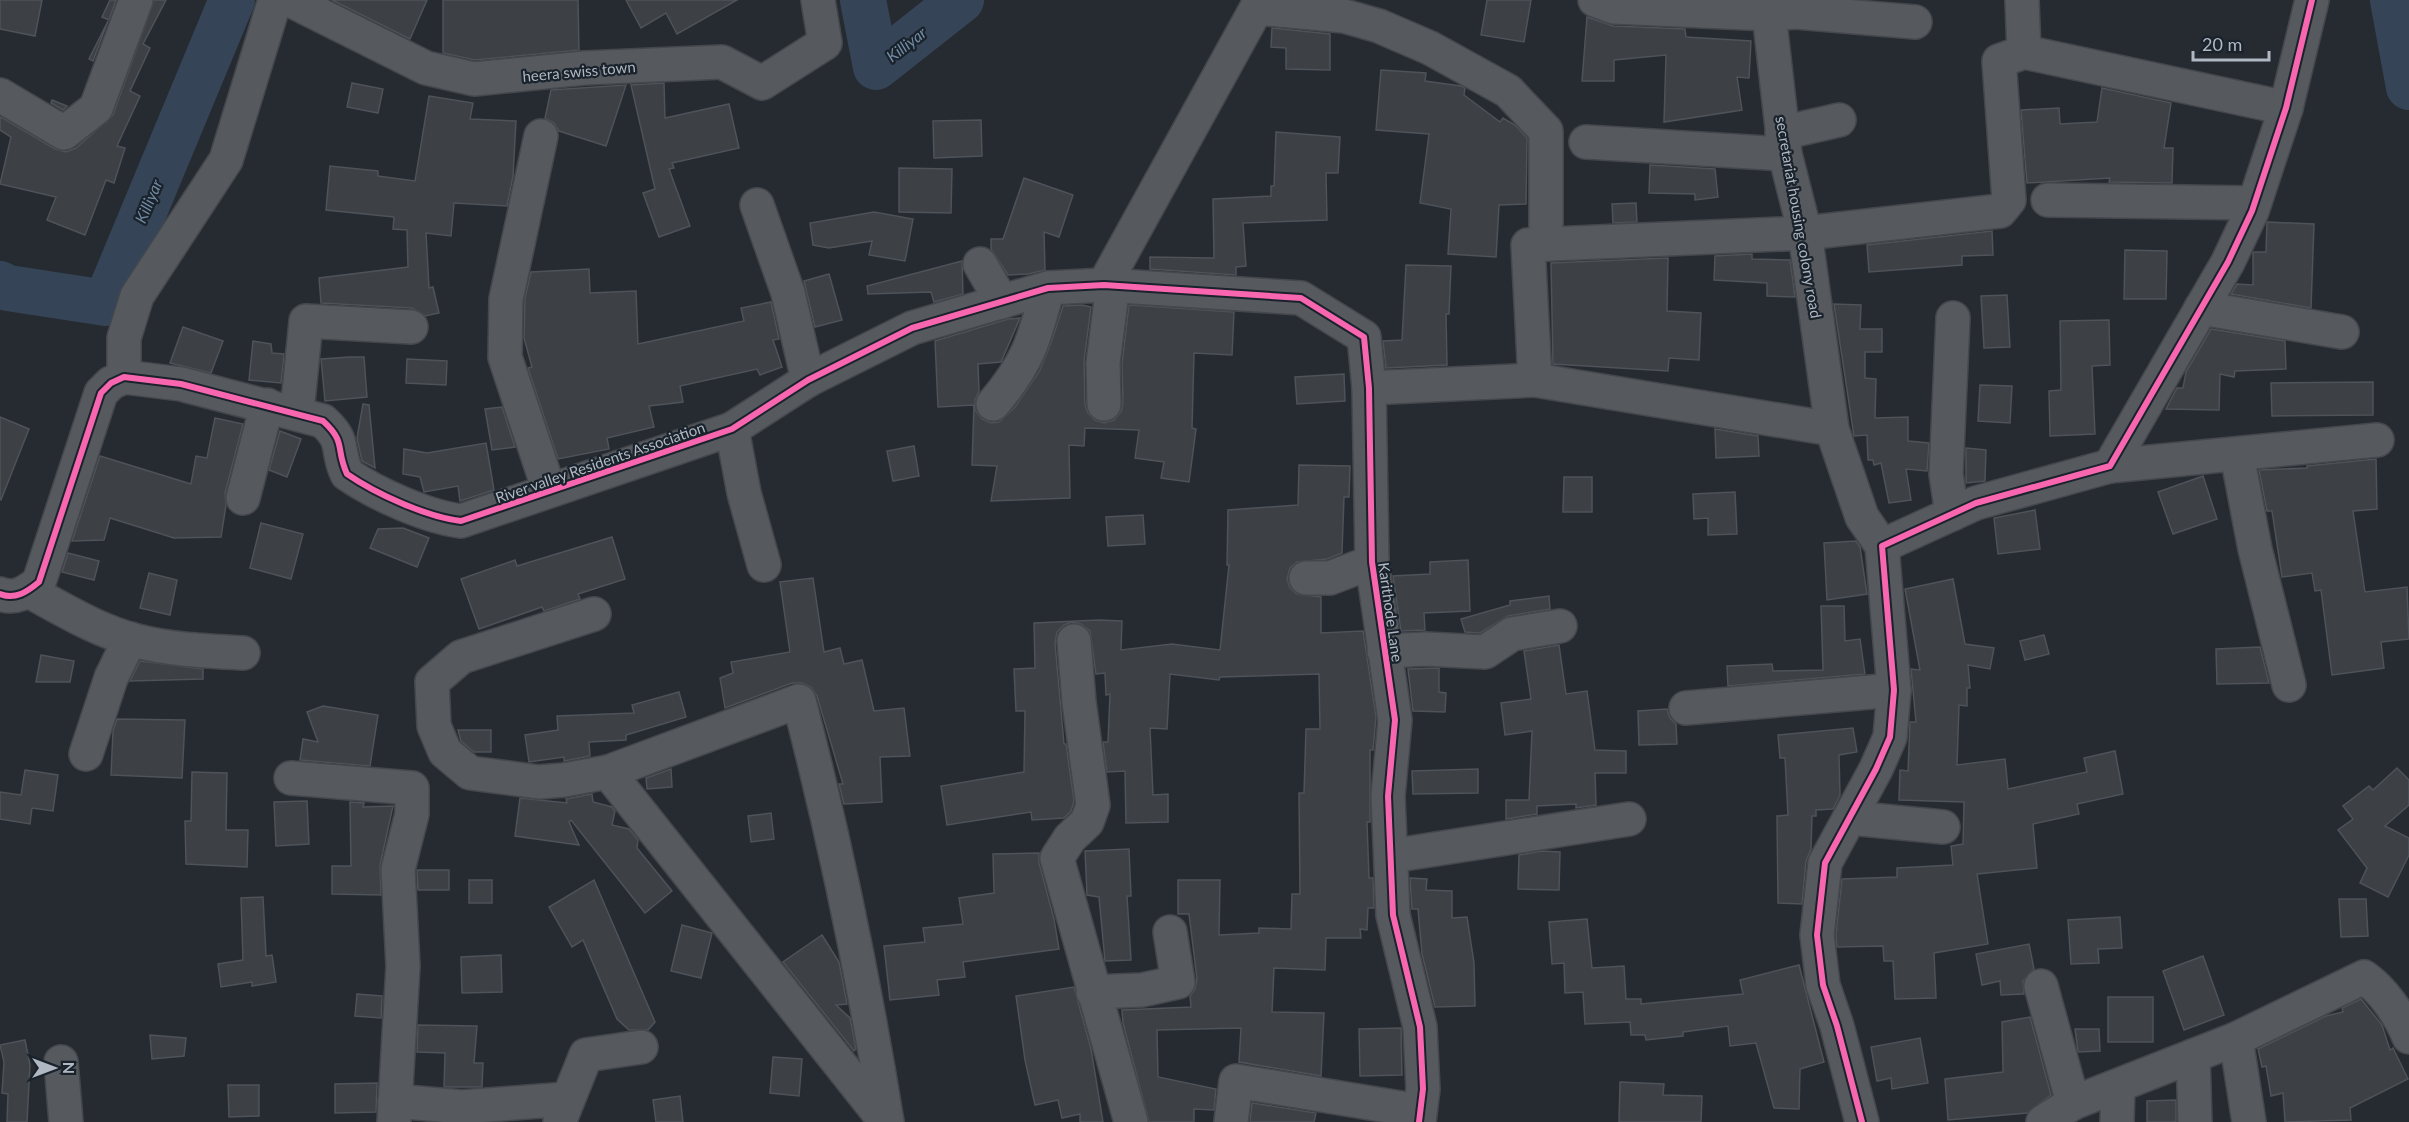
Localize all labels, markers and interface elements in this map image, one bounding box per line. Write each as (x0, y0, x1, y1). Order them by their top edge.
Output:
water label: Killiyar (882, 22, 930, 65)
scale bar (2193, 24, 2270, 62)
text: 20 m (2202, 33, 2242, 55)
street label: heera swiss town (522, 57, 636, 85)
street label: secretariat housing colony road (1772, 115, 1826, 319)
water label: Killiyar (130, 176, 166, 226)
street label: River valley Residents Association (493, 418, 707, 506)
street label: Karithode Lane (1375, 561, 1407, 663)
north arrow (24, 1038, 84, 1098)
text: N (60, 1062, 79, 1074)

